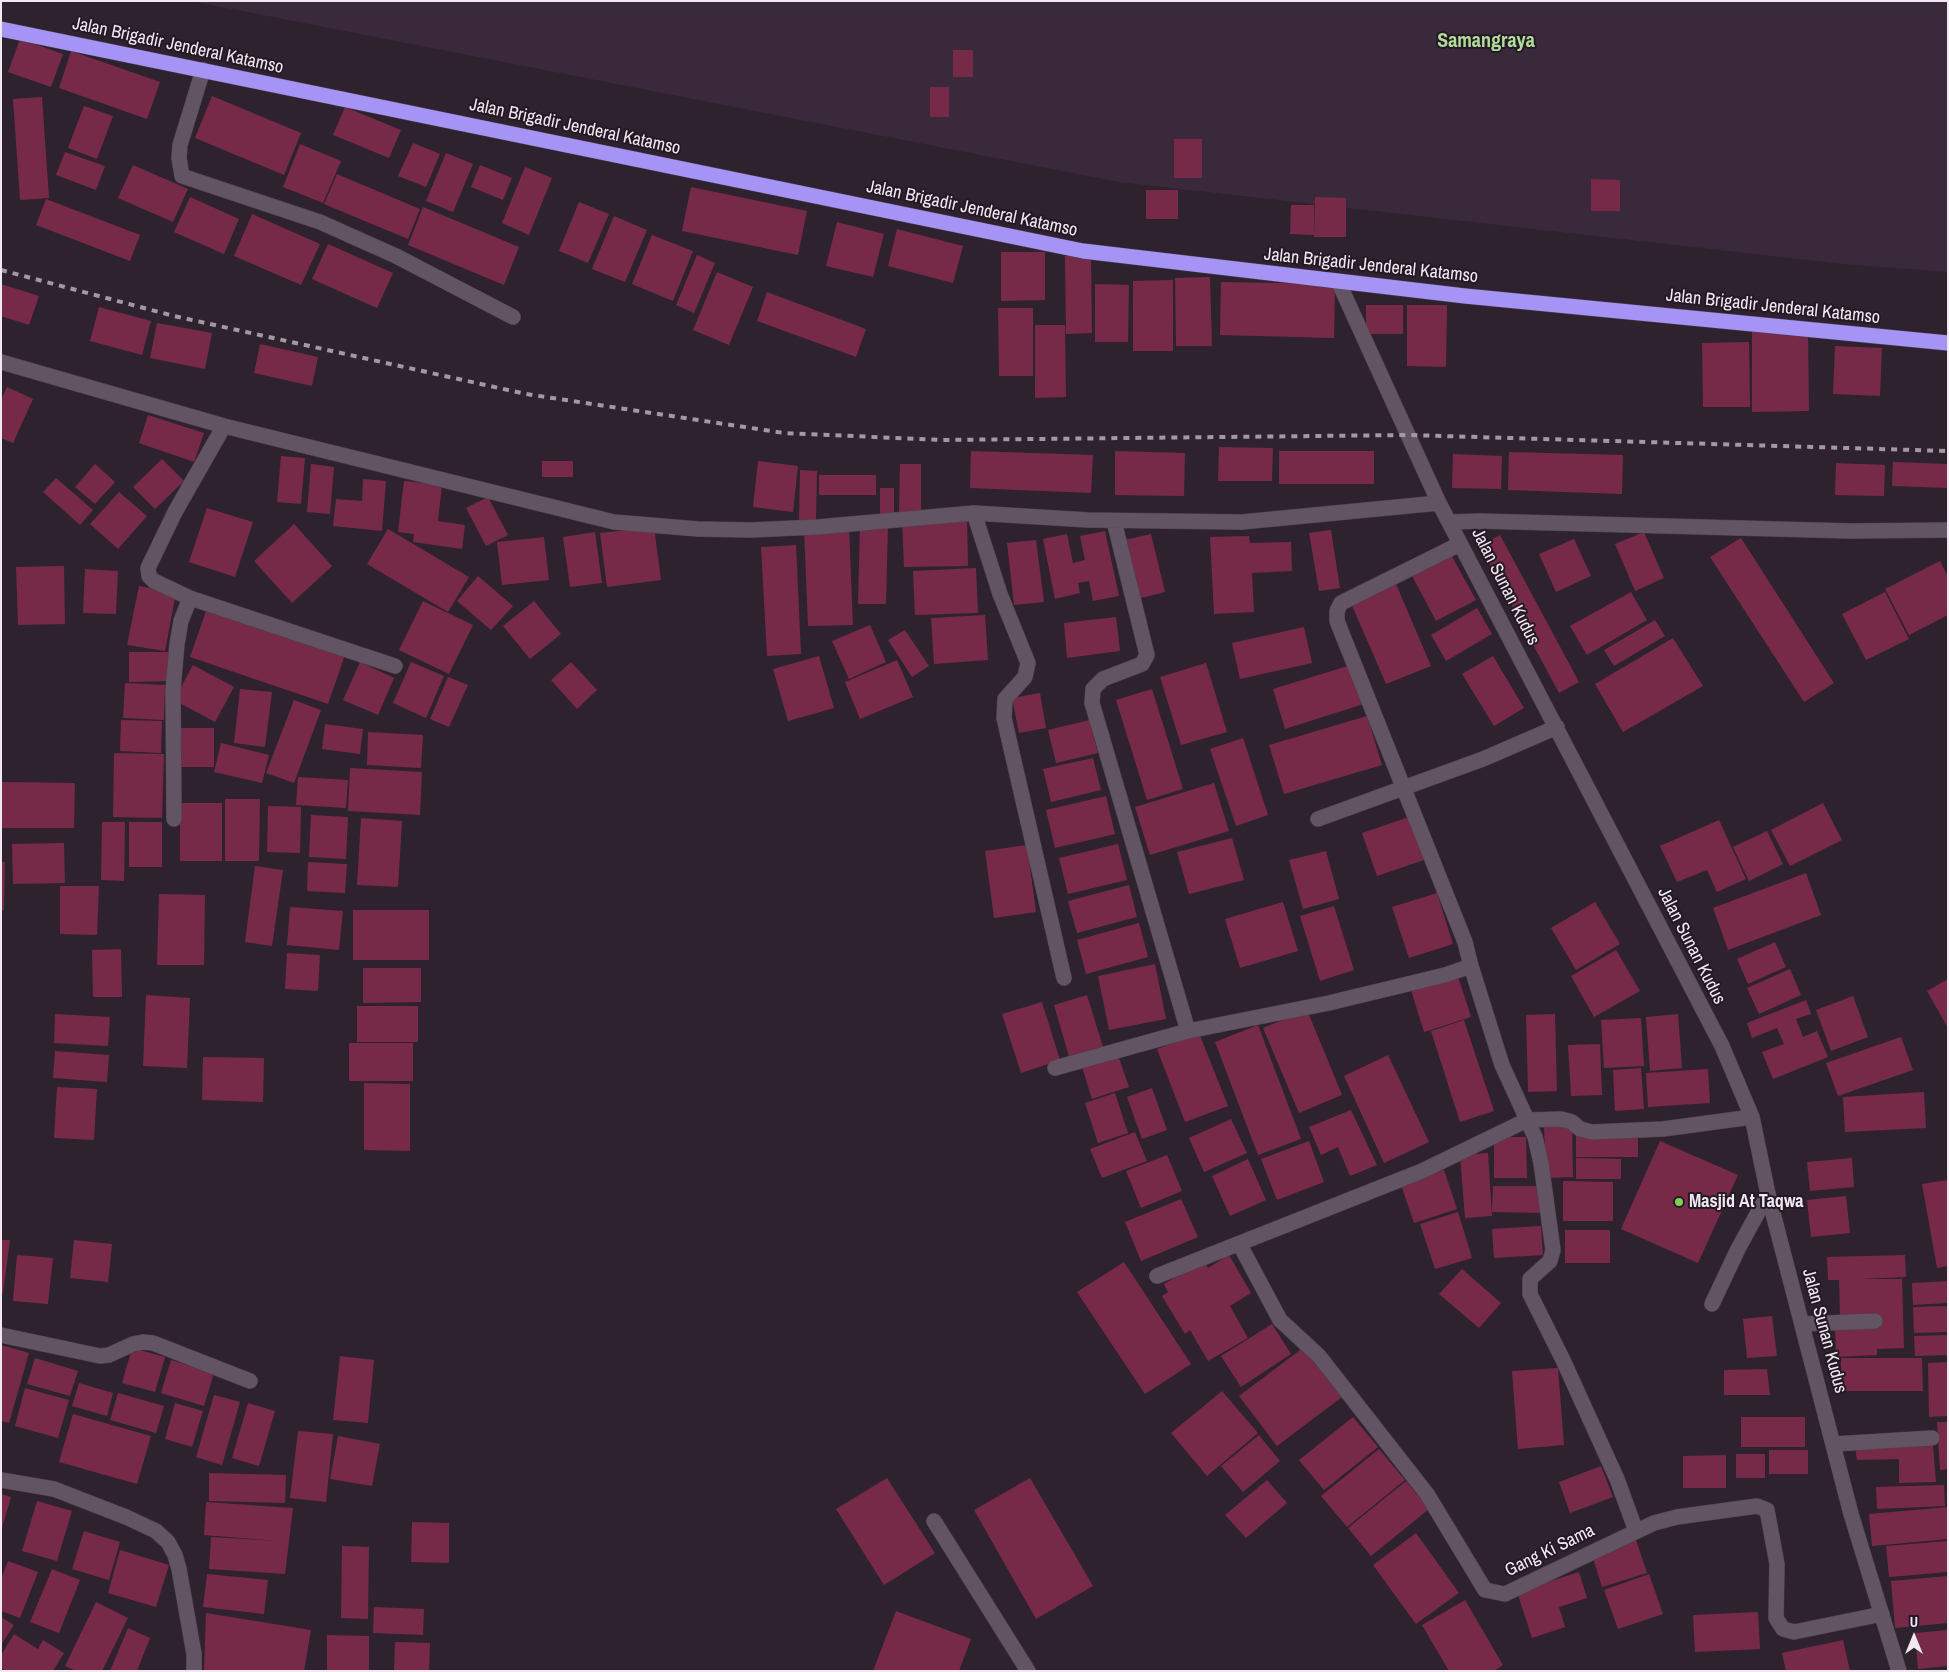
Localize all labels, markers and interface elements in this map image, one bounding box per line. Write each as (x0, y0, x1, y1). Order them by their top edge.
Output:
street label: Jalan Brigadir Jenderal Katamso (71, 13, 285, 79)
district label: Samangraya (1437, 30, 1535, 54)
street label: Jalan Brigadir Jenderal Katamso (468, 94, 682, 160)
street label: Jalan Brigadir Jenderal Katamso (865, 176, 1079, 242)
street label: Jalan Brigadir Jenderal Katamso (1263, 244, 1479, 288)
street label: Jalan Brigadir Jenderal Katamso (1665, 285, 1881, 329)
street label: Jalan Sunan Kudus (1466, 525, 1544, 649)
street label: Jalan Sunan Kudus (1652, 884, 1730, 1008)
place label: Masjid At Taqwa (1689, 1191, 1804, 1213)
marker: Masjid At Taqwa (1673, 1196, 1685, 1208)
street label: Jalan Sunan Kudus (1797, 1266, 1851, 1396)
street label: Gang Ki Sama (1502, 1520, 1598, 1582)
north arrow (1889, 1612, 1939, 1662)
text: U (1910, 1613, 1918, 1631)

